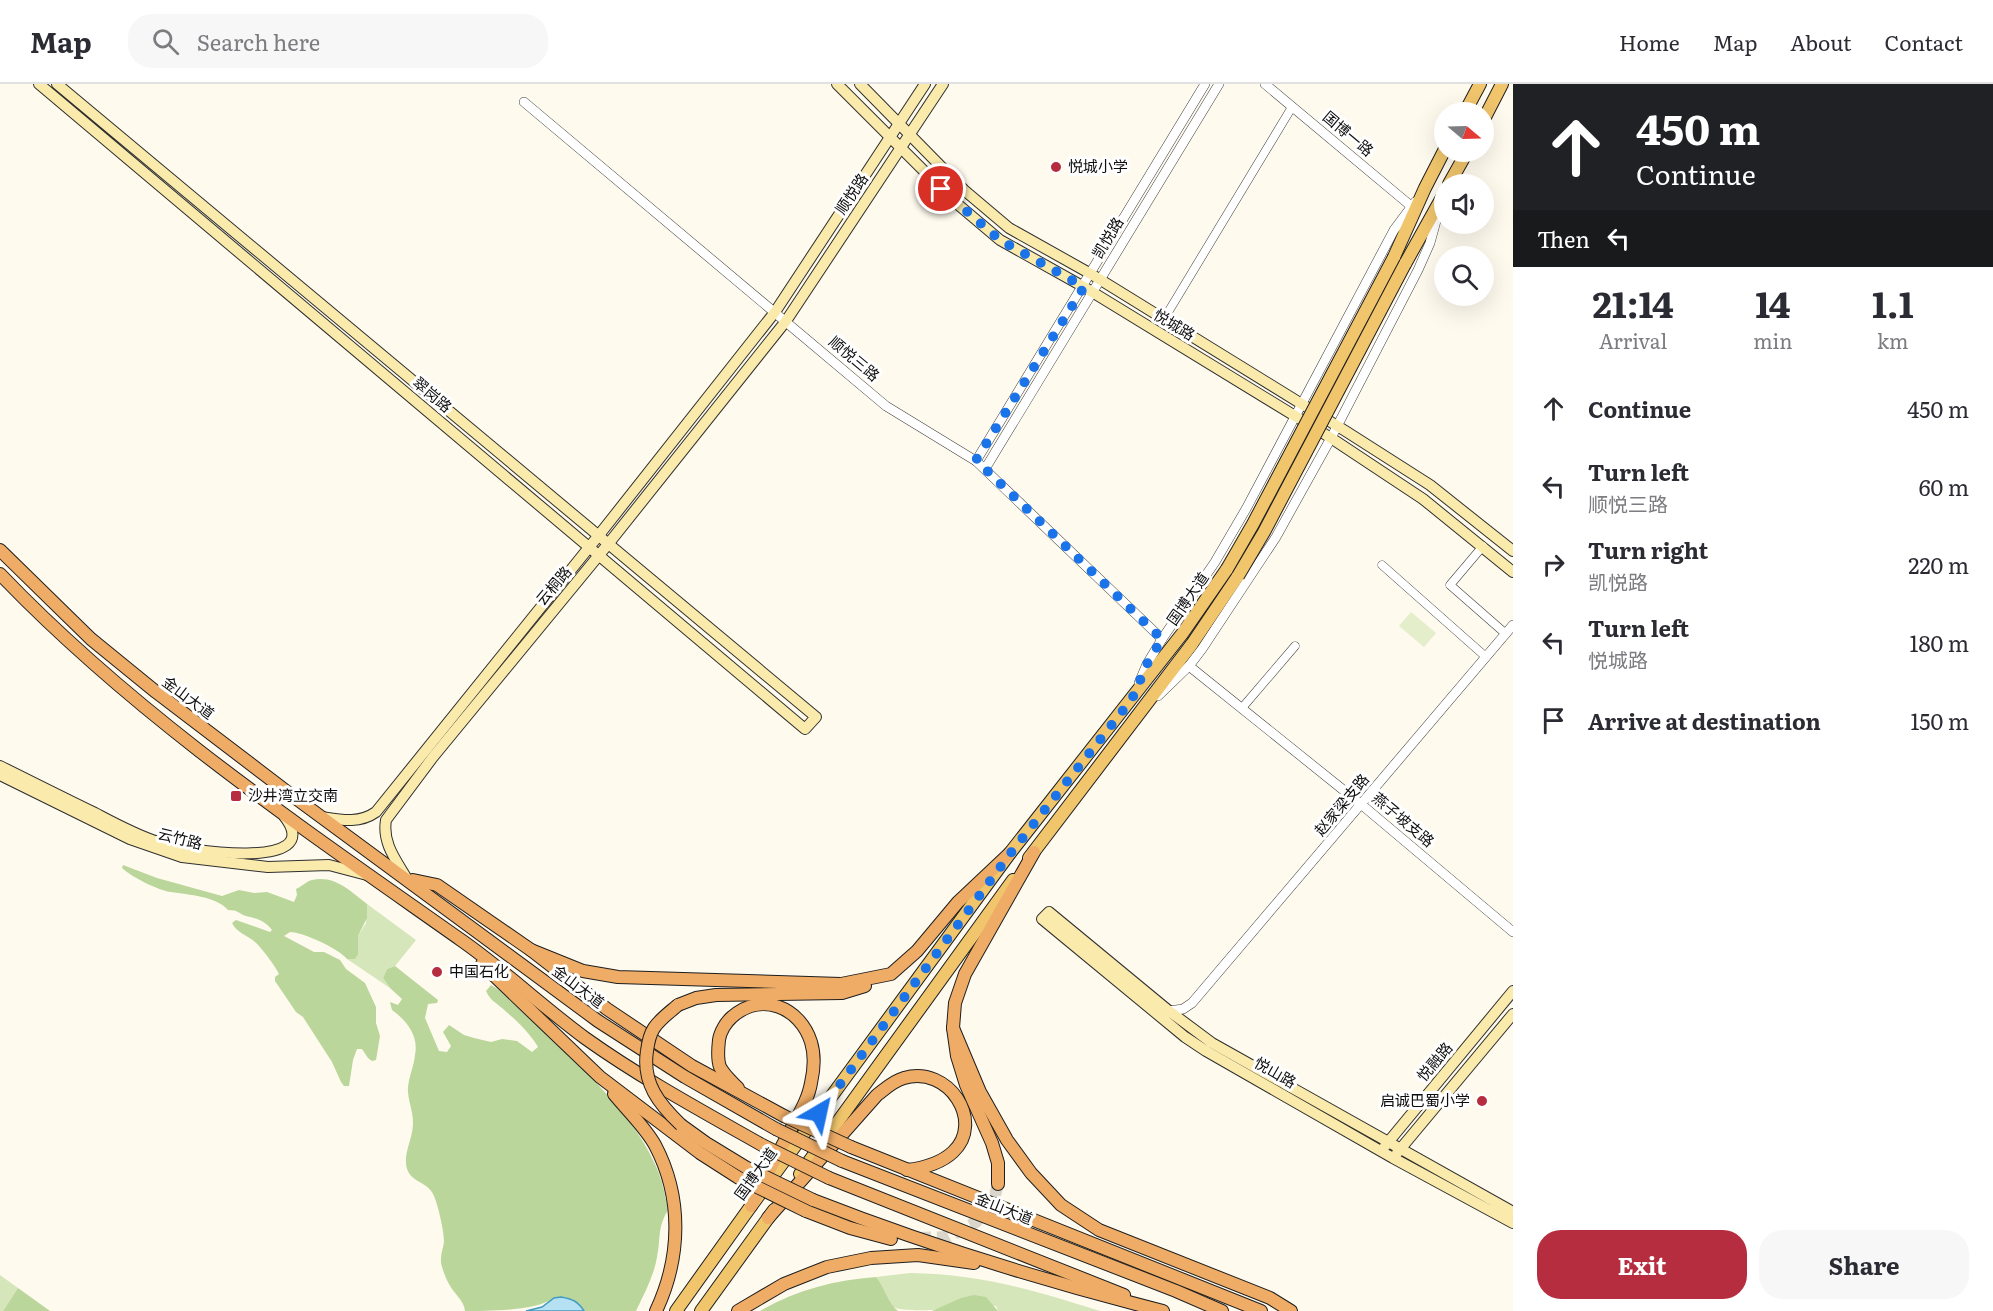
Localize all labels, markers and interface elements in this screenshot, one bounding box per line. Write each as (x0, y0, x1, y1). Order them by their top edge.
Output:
search box (128, 14, 548, 68)
text: Map (30, 20, 92, 62)
icon: search (149, 25, 182, 58)
text: Search here (197, 25, 320, 58)
text: Home (1619, 26, 1680, 57)
text: Map (1713, 26, 1757, 57)
text: About (1790, 26, 1852, 57)
text: Contact (1885, 26, 1963, 57)
text: 450 m (1636, 96, 1760, 158)
north arrow (1434, 102, 1494, 162)
map controls (1434, 102, 1494, 306)
street label: 国博一路 (1319, 105, 1379, 161)
icon: ahead (1537, 108, 1615, 186)
text: Continue (1636, 153, 1756, 193)
place label: 悦城小学 (1068, 154, 1128, 177)
marker: 悦城小学 (1049, 160, 1063, 174)
pin (915, 163, 966, 214)
street label: 顺悦路 (829, 168, 873, 218)
icon: arrive (924, 172, 957, 205)
button: sound (1434, 174, 1494, 234)
street label: 凯悦路 (1085, 212, 1128, 262)
text: Then (1537, 222, 1590, 255)
icon: left (1602, 222, 1635, 255)
button: search (1434, 246, 1494, 306)
text: 21:14 (1592, 276, 1674, 329)
text: 14 (1755, 276, 1790, 329)
text: 1.1 (1872, 276, 1914, 329)
street label: 悦城路 (1150, 302, 1200, 345)
text: Arrival (1599, 325, 1667, 355)
text: min (1753, 325, 1793, 355)
text: km (1877, 325, 1908, 355)
street label: 顺悦三路 (825, 330, 885, 386)
street label: 翠岗路 (408, 371, 458, 417)
icon: ahead (1537, 392, 1570, 425)
text: Continue (1588, 392, 1691, 425)
text: 450 m (1907, 392, 1969, 425)
text: Turn left (1588, 455, 1689, 488)
icon: left (1537, 470, 1570, 503)
text: 60 m (1919, 470, 1969, 503)
text: 顺悦三路 (1588, 488, 1668, 518)
text: Turn right (1588, 533, 1708, 566)
icon: right (1537, 548, 1570, 581)
text: 220 m (1908, 548, 1969, 581)
street label: 云桐路 (530, 560, 576, 610)
text: 凯悦路 (1588, 566, 1648, 596)
street label: 国博大道 (1160, 567, 1213, 629)
text: Turn left (1588, 611, 1689, 644)
icon: left (1537, 626, 1570, 659)
text: 180 m (1909, 626, 1969, 659)
text: 悦城路 (1588, 644, 1648, 674)
street label: 金山大道 (158, 670, 220, 724)
icon: arrive (1537, 704, 1570, 737)
text: Arrive at destination (1588, 704, 1821, 737)
text: 150 m (1910, 704, 1969, 737)
street label: 赵家梁支路 (1308, 768, 1374, 840)
place label: 沙井湾立交南 (248, 783, 338, 806)
street label: 燕子坡支路 (1368, 786, 1440, 852)
marker: 沙井湾立交南 (229, 789, 243, 803)
street label: 云竹路 (156, 821, 205, 854)
place label: 中国石化 (449, 959, 509, 982)
street label: 金山大道 (548, 959, 610, 1013)
marker: 中国石化 (430, 965, 444, 979)
street label: 悦融路 (1411, 1036, 1457, 1086)
street label: 悦山路 (1251, 1050, 1301, 1093)
position arrow (787, 1081, 851, 1145)
place label: 启诚巴蜀小学 (1380, 1088, 1470, 1111)
marker: 启诚巴蜀小学 (1475, 1094, 1489, 1108)
street label: 国博大道 (728, 1142, 782, 1204)
street label: 金山大道 (972, 1186, 1037, 1230)
button: Exit (1537, 1230, 1747, 1299)
button: Share (1759, 1230, 1969, 1299)

